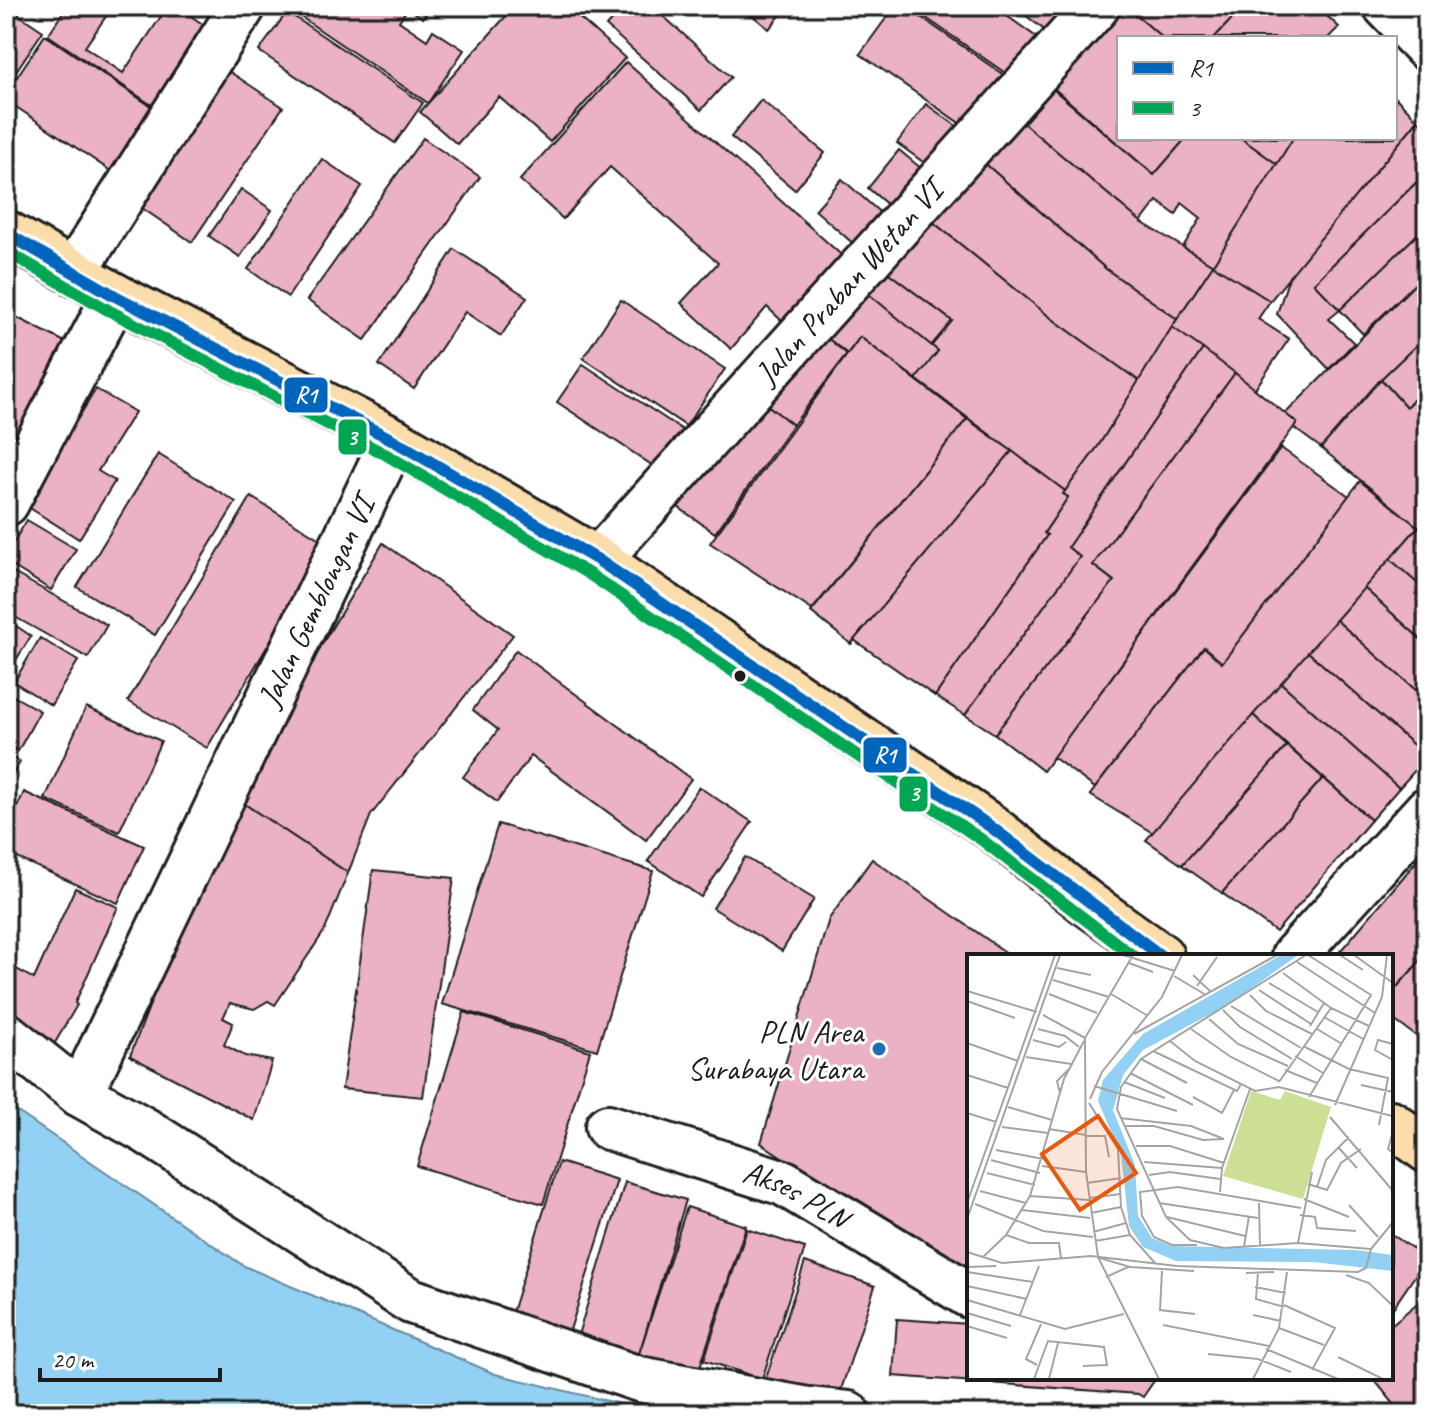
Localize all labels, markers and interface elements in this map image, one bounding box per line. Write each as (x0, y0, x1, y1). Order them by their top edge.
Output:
legend (1117, 36, 1397, 140)
text: R1 (1189, 53, 1214, 83)
text: 3 (1189, 93, 1202, 123)
street label: Jalan Praban Wetan VI (745, 166, 956, 395)
line badge: R1 (283, 376, 329, 414)
text: R1 (295, 382, 319, 410)
line badge: 3 (337, 418, 368, 456)
text: 3 (347, 424, 359, 452)
street label: Jalan Gemblongan VI (248, 484, 387, 715)
unlabelled marker (732, 668, 748, 684)
line badge: R1 (862, 736, 908, 774)
text: R1 (874, 742, 898, 770)
line badge: 3 (898, 775, 929, 813)
text: 3 (909, 780, 921, 808)
inset map (967, 954, 1393, 1380)
place label: PLN Area Surabaya Utara (687, 1011, 866, 1089)
marker: PLN Area Surabaya Utara (870, 1040, 888, 1058)
street label: Akses PLN (738, 1151, 860, 1241)
scale bar (40, 1332, 220, 1382)
text: 20 m (52, 1345, 95, 1375)

